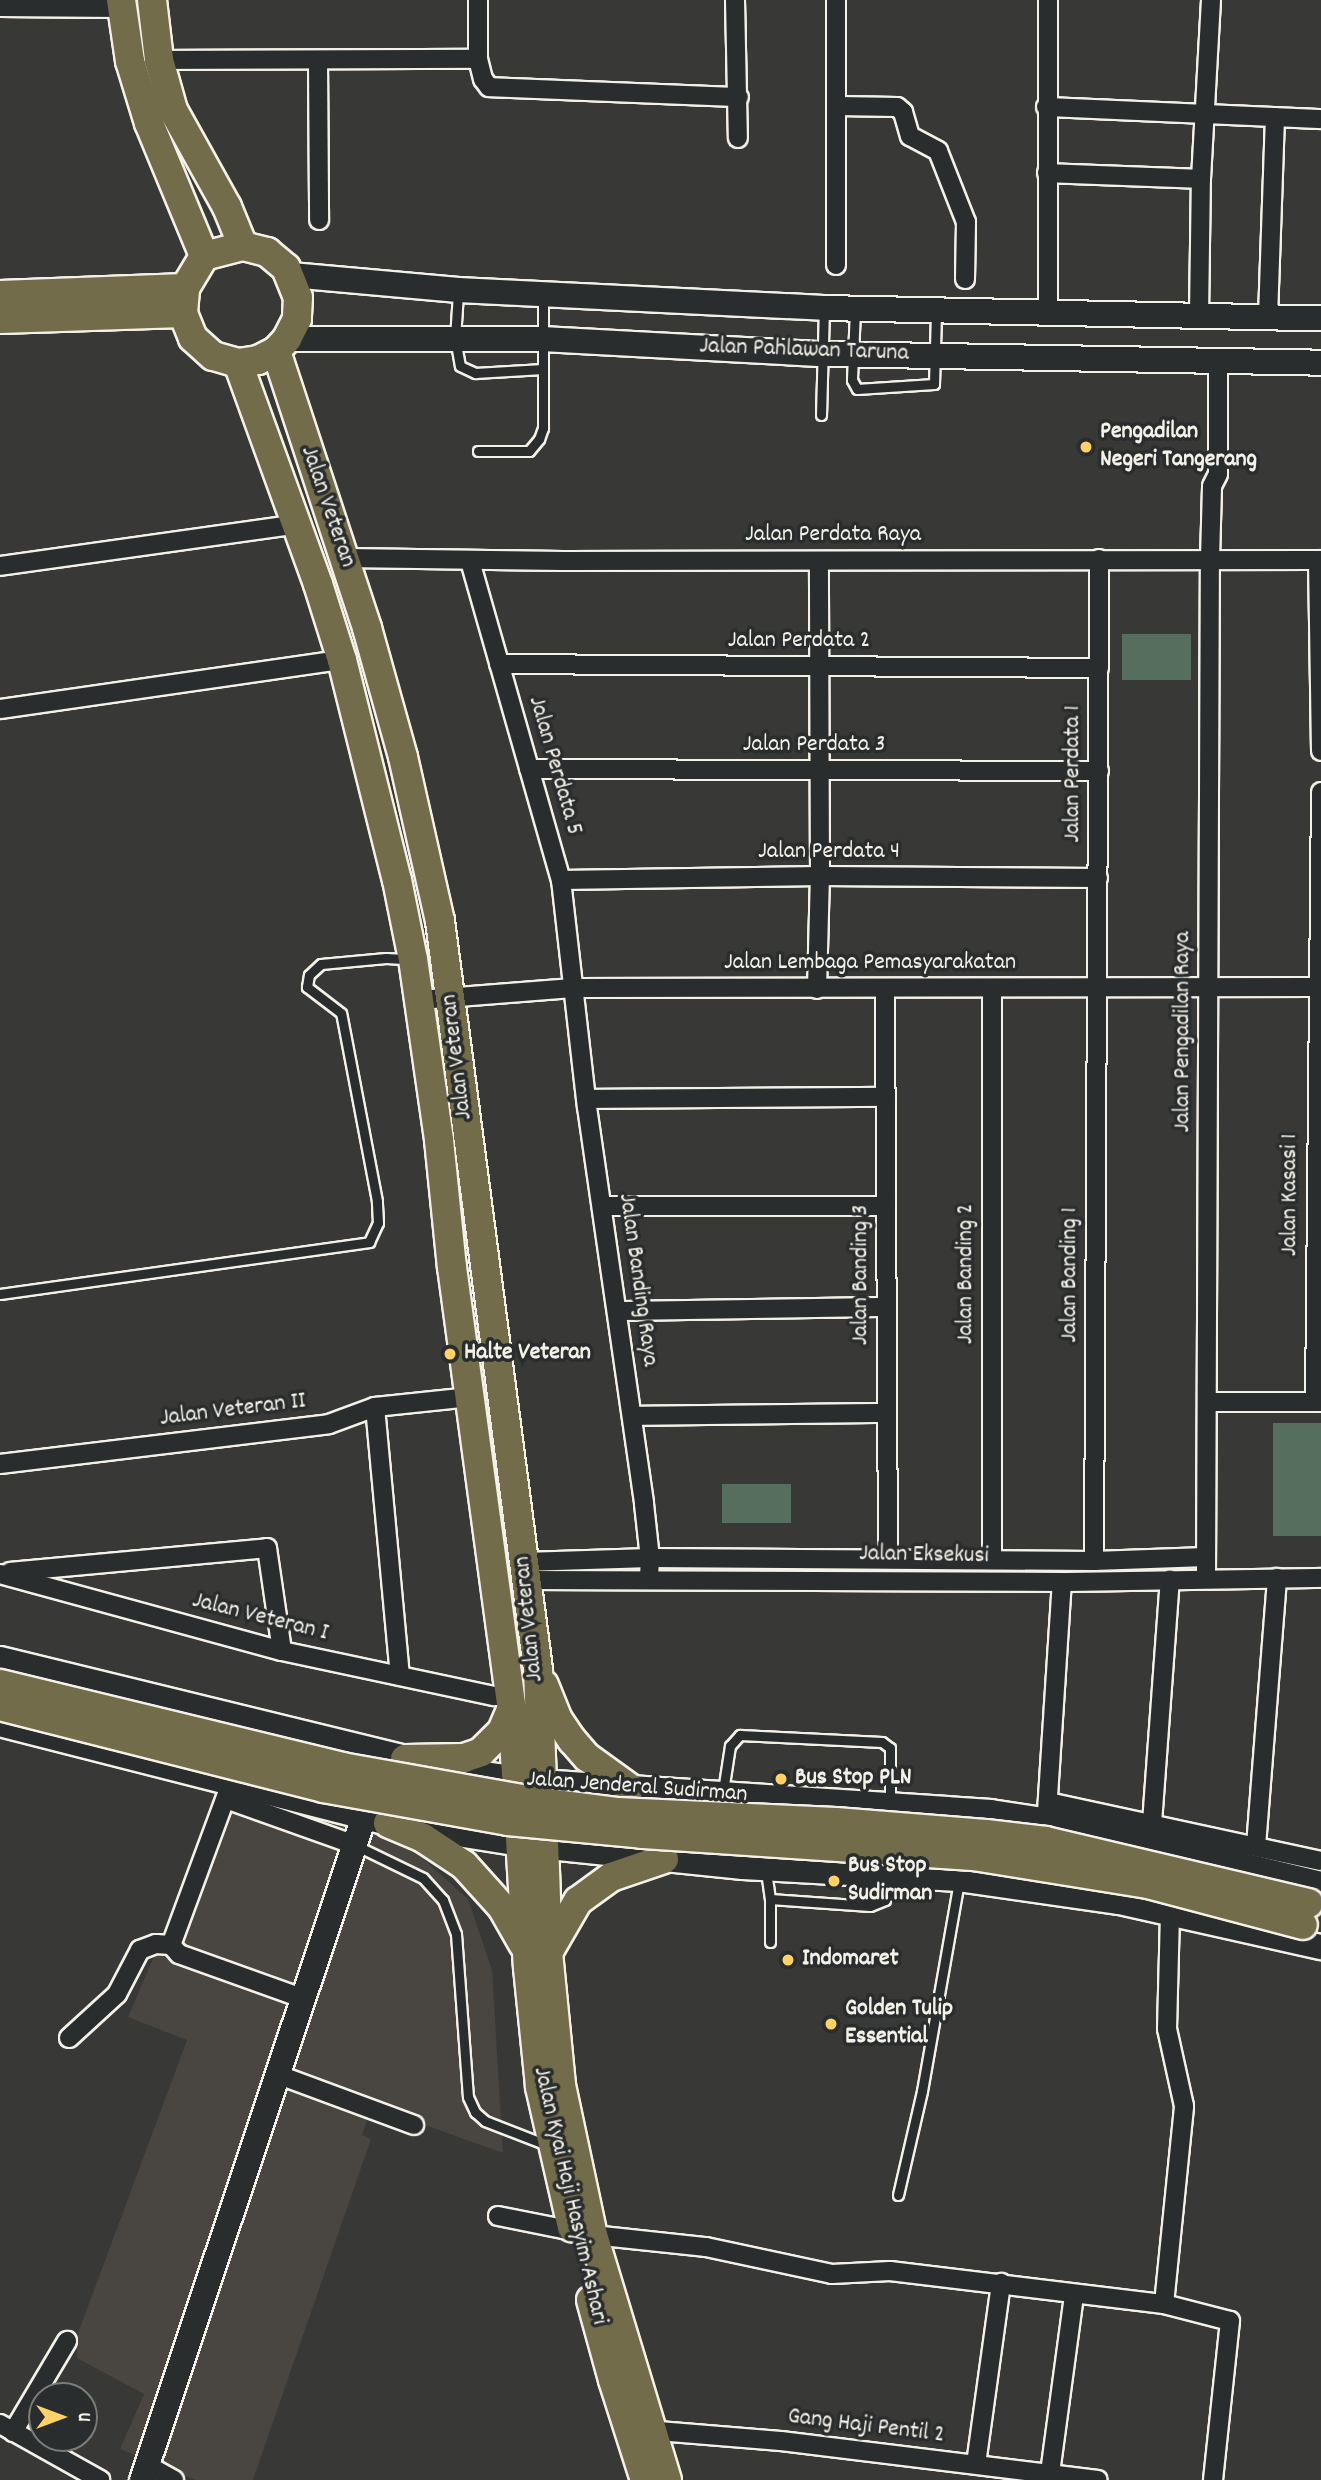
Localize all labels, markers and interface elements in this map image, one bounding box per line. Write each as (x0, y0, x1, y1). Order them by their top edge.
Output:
street label: Jalan Pahlawan Taruna (699, 333, 909, 369)
place label: Pengadilan Negeri Tangerang (1100, 419, 1257, 475)
marker: Pengadilan Negeri Tangerang (1078, 439, 1094, 455)
street label: Jalan Veteran (293, 443, 361, 571)
street label: Jalan Perdata Raya (745, 522, 921, 550)
street label: Jalan Perdata 2 (728, 628, 870, 656)
street label: Jalan Perdata 5 (520, 693, 588, 839)
street label: Jalan Perdata 1 (1060, 705, 1088, 843)
street label: Jalan Perdata 3 (743, 732, 885, 760)
street label: Jalan Perdata 4 (758, 839, 900, 867)
street label: Jalan Pengadilan Raya (1170, 932, 1198, 1132)
street label: Jalan Lembaga Pemasyarakatan (724, 950, 1016, 978)
street label: Jalan Veteran (436, 993, 480, 1121)
street label: Jalan Kasasi 1 (1277, 1134, 1305, 1256)
street label: Jalan Banding Raya (611, 1192, 663, 1368)
street label: Jalan Banding 2 (953, 1204, 981, 1344)
street label: Jalan Banding 3 (848, 1205, 876, 1345)
street label: Jalan Banding 1 (1057, 1207, 1085, 1343)
place label: Halte Veteran (464, 1340, 591, 1368)
marker: Halte Veteran (442, 1346, 458, 1362)
street label: Jalan Veteran II (158, 1388, 308, 1434)
street label: Jalan Eksekusi (859, 1540, 989, 1572)
street label: Jalan Veteran (509, 1555, 551, 1683)
street label: Jalan Veteran I (189, 1587, 331, 1649)
place label: Bus Stop PLN (795, 1765, 912, 1793)
street label: Jalan Jenderal Sudirman (526, 1766, 748, 1810)
marker: Bus Stop PLN (773, 1771, 789, 1787)
place label: Bus Stop Sudirman (848, 1853, 932, 1909)
marker: Bus Stop Sudirman (826, 1873, 842, 1889)
place label: Indomaret (802, 1946, 899, 1974)
marker: Indomaret (780, 1952, 796, 1968)
place label: Golden Tulip Essential (845, 1996, 953, 2052)
marker: Golden Tulip Essential (823, 2016, 839, 2032)
street label: Jalan Kyai Haji Hasyim Ashari (525, 2064, 613, 2328)
north arrow (28, 2382, 98, 2452)
street label: Gang Haji Pentil 2 (786, 2403, 946, 2451)
text: U (69, 2412, 96, 2422)

